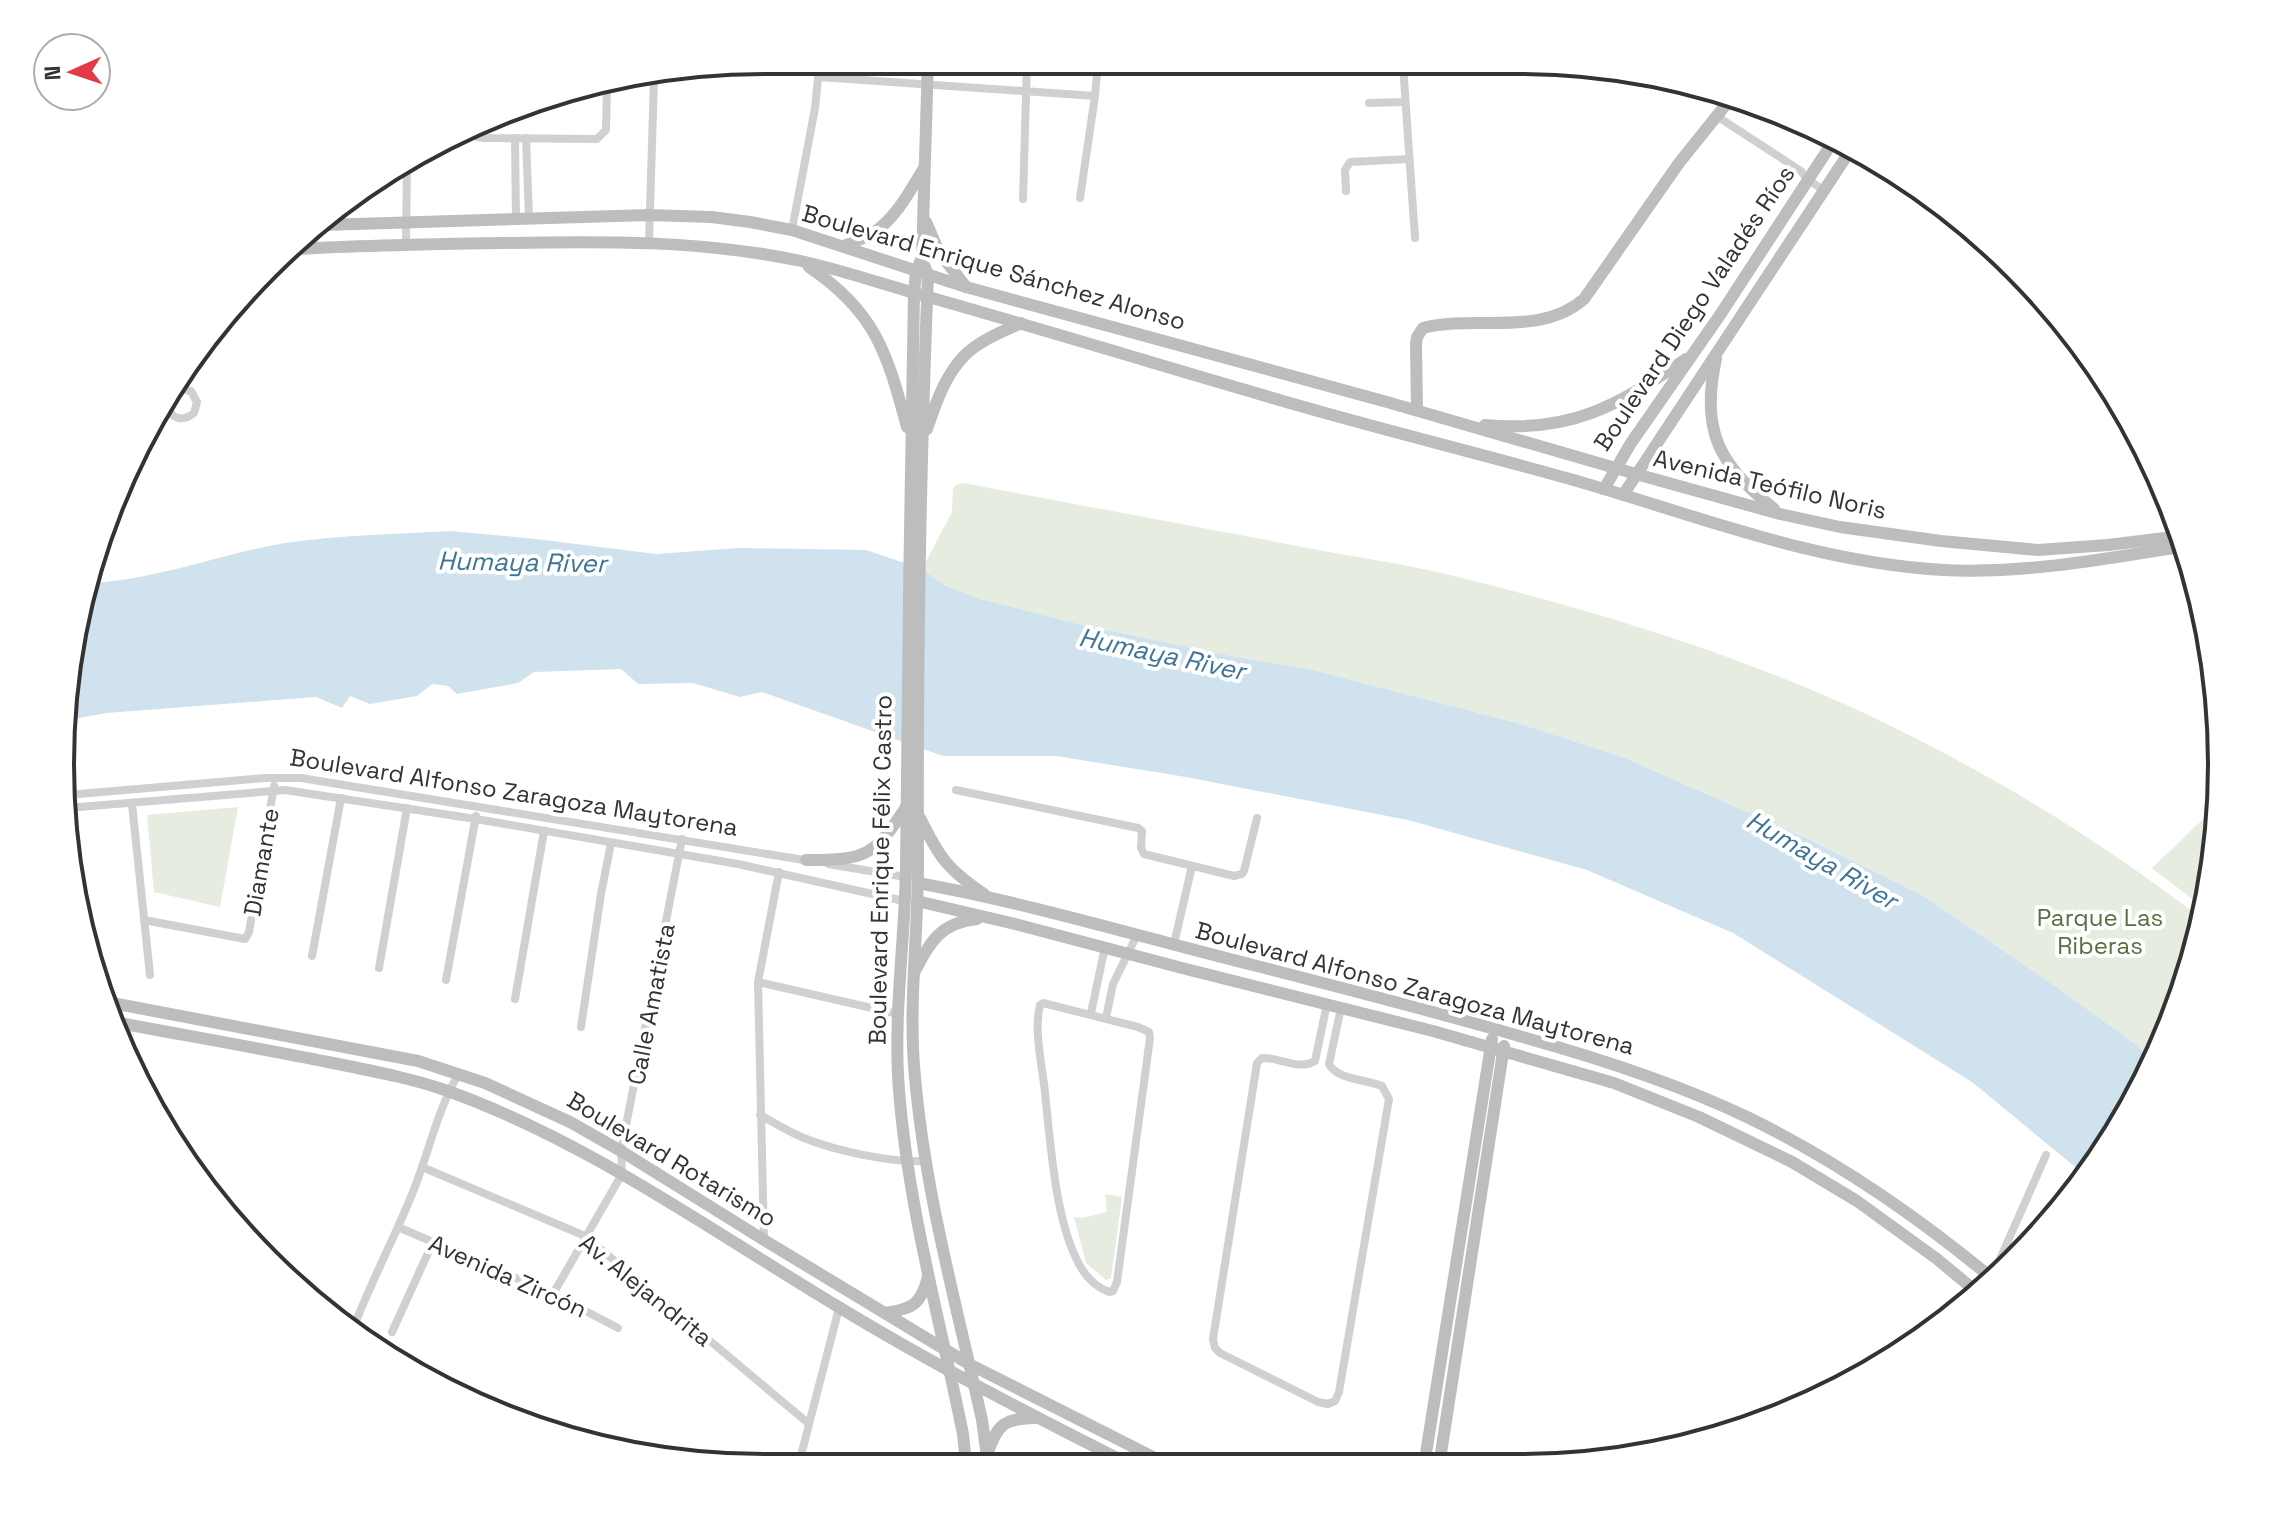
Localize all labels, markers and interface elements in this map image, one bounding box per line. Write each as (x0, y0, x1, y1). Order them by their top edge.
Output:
north arrow (32, 32, 112, 112)
text: N (38, 65, 66, 81)
street label: Boulevard Diego Valadés Ríos (1587, 159, 1801, 457)
street label: Boulevard Enrique Sánchez Alonso (799, 197, 1189, 337)
street label: Avenida Teófilo Noris (1650, 442, 1890, 526)
water label: Humaya River (437, 544, 610, 581)
water label: Humaya River (1076, 620, 1251, 689)
street label: Boulevard Enrique Félix Castro (861, 695, 899, 1045)
street label: Boulevard Alfonso Zaragoza Maytorena (288, 741, 740, 843)
water label: Humaya River (1740, 803, 1906, 919)
street label: Diamante (236, 806, 286, 918)
park label: Parque Las Riberas (2037, 902, 2163, 961)
street label: Boulevard Alfonso Zaragoza Maytorena (1192, 914, 1638, 1062)
street label: Calle Amatista (620, 920, 682, 1087)
street label: Boulevard Rotarismo (562, 1084, 782, 1234)
street label: Avenida Zircón (424, 1227, 592, 1325)
street label: Av. Alejandrita (573, 1227, 719, 1353)

